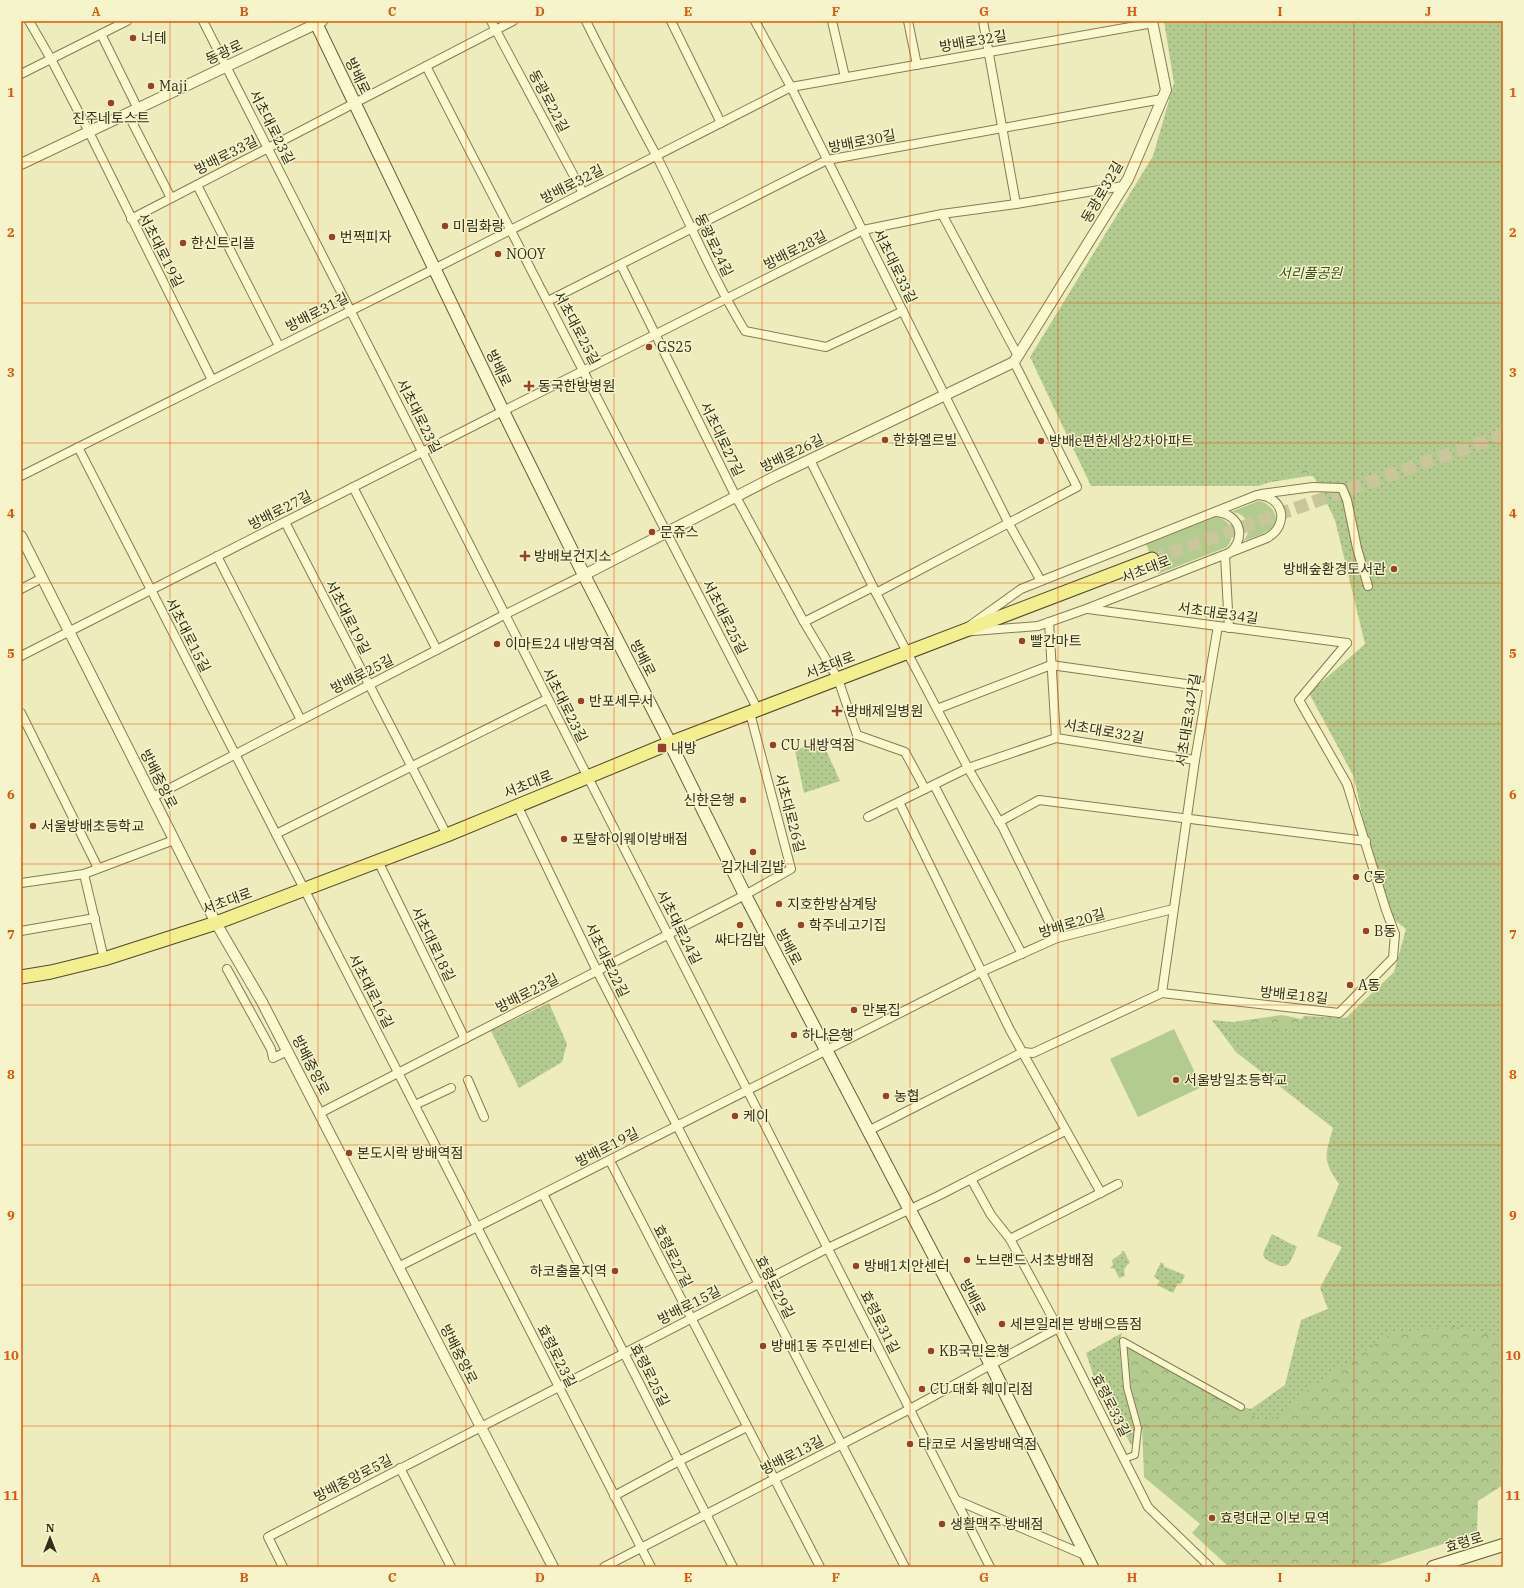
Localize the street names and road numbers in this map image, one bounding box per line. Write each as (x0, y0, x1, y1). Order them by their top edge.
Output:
street label: 방배로32길 (938, 26, 1008, 56)
street label: 동광로 (203, 36, 245, 68)
street label: 방배로 (341, 55, 375, 97)
street label: 동광로22길 (525, 67, 573, 135)
street label: 서초대로23길 (246, 87, 298, 167)
street label: 방배로30길 (827, 126, 897, 156)
street label: 방배로33길 (191, 131, 261, 179)
street label: 동광로32길 (1077, 158, 1127, 226)
street label: 방배로32길 (537, 160, 607, 208)
street label: 서초대로19길 (135, 210, 187, 290)
street label: 동광로24길 (691, 210, 737, 280)
street label: 방배로28길 (760, 226, 830, 274)
street label: 서초대로33길 (869, 226, 921, 306)
street label: 방배로31길 (282, 288, 352, 336)
street label: 서초대로25길 (550, 288, 604, 368)
street label: 방배로 (482, 347, 516, 389)
street label: 서초대로23길 (393, 376, 445, 456)
street label: 서초대로27길 (696, 399, 748, 479)
street label: 방배로26길 (757, 430, 827, 476)
street label: 방배로27길 (245, 486, 315, 534)
street label: 서초대로 (1119, 551, 1173, 587)
street label: 서초대로19길 (322, 577, 374, 657)
street label: 서초대로25길 (699, 577, 751, 657)
street label: 서초대로15길 (162, 595, 214, 675)
street label: 서초대로34길 (1177, 598, 1259, 628)
street label: 방배로 (626, 637, 660, 679)
street label: 서초대로 (803, 647, 857, 683)
street label: 방배로25길 (327, 650, 397, 698)
street label: 서초대로23길 (539, 665, 591, 745)
street label: 서초대로34가길 (1172, 672, 1204, 768)
street label: 서초대로32길 (1062, 715, 1146, 747)
street label: 방배중앙로 (136, 746, 182, 812)
street label: 서초대로 (501, 766, 555, 802)
street label: 서초대로26길 (771, 771, 809, 855)
street label: 서초대로 (200, 884, 254, 918)
street label: 서초대로24길 (653, 887, 705, 967)
street label: 서초대로18길 (407, 904, 459, 984)
street label: 방배로20길 (1037, 904, 1107, 942)
street label: 서초대로22길 (581, 920, 633, 1000)
street label: 방배로 (772, 926, 806, 968)
street label: 서초대로16길 (345, 951, 397, 1031)
street label: 방배로23길 (492, 969, 562, 1017)
street label: 방배로18길 (1259, 982, 1329, 1008)
street label: 방배중앙로 (288, 1032, 334, 1098)
street label: 방배로19길 (572, 1123, 642, 1171)
street label: 효령로27길 (649, 1221, 697, 1291)
street label: 효령로29길 (751, 1252, 799, 1322)
street label: 방배로 (956, 1276, 990, 1318)
street label: 방배로15길 (654, 1281, 724, 1329)
street label: 효령로31길 (856, 1287, 904, 1357)
street label: 방배중앙로 (436, 1321, 482, 1387)
street label: 효령로23길 (533, 1321, 581, 1391)
street label: 효령로25길 (626, 1340, 674, 1410)
street label: 효령로33길 (1087, 1370, 1135, 1440)
street label: 방배로13길 (757, 1431, 827, 1479)
street label: 방배중앙로5길 (311, 1451, 395, 1505)
street label: 효령로 (1443, 1528, 1485, 1556)

